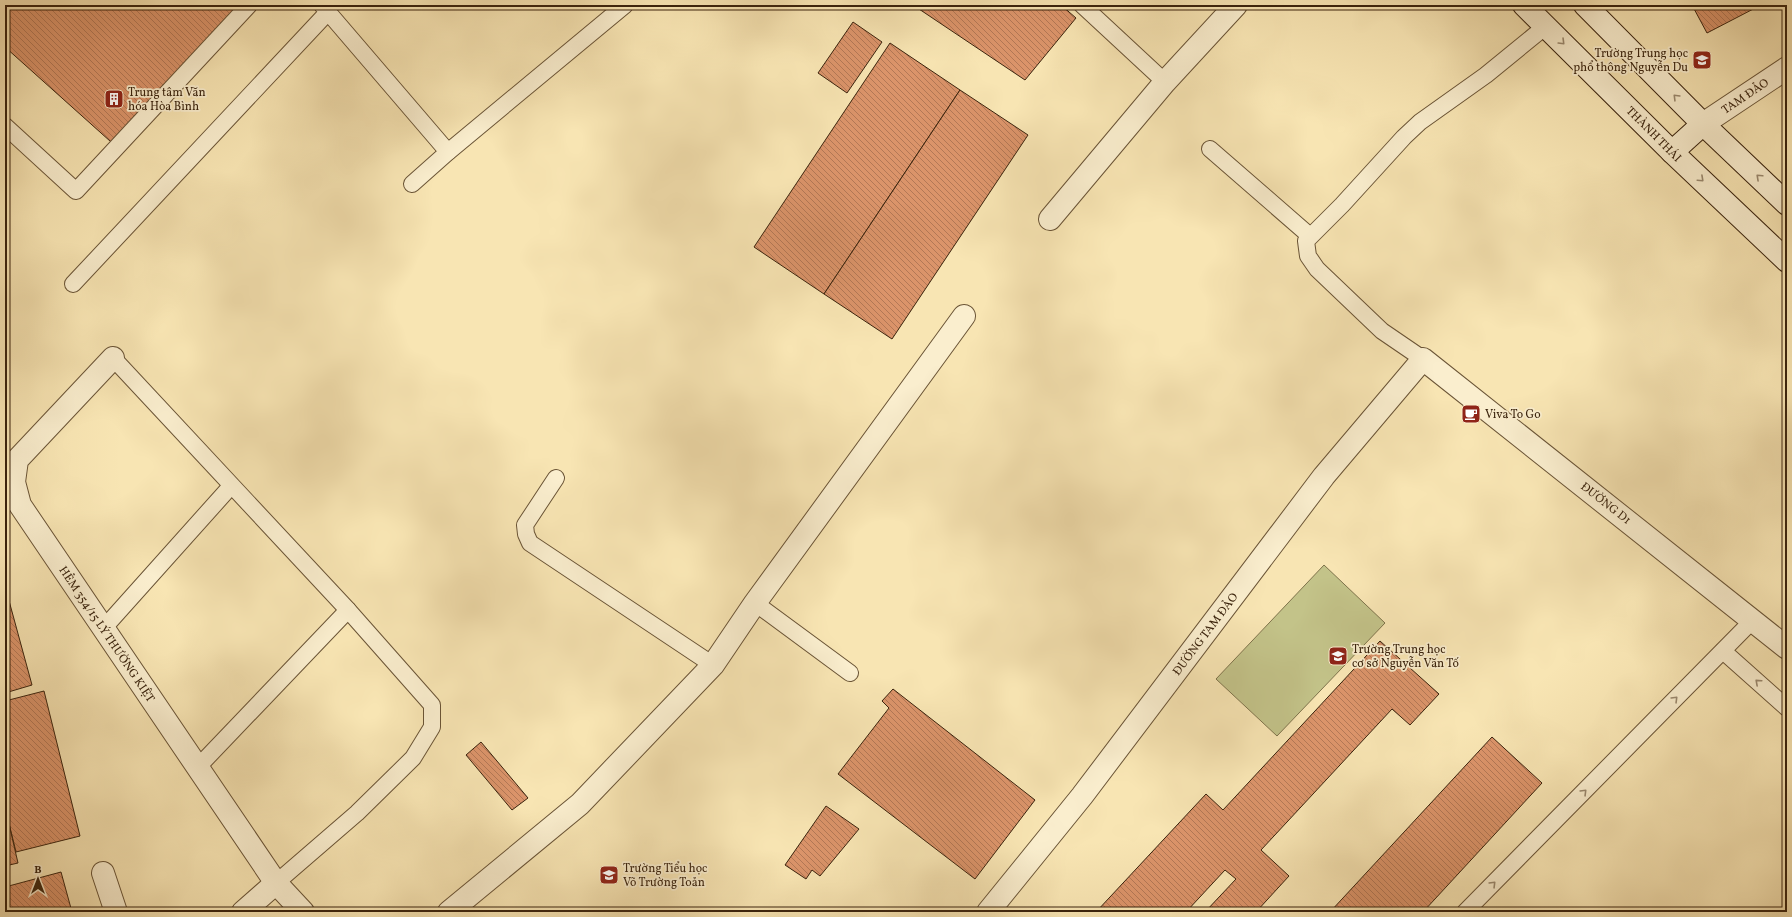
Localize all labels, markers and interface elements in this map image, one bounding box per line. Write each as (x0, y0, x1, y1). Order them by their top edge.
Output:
one-way arrow (1557, 37, 1565, 45)
place label: Trường Trung học phổ thông Nguyễn Du (1573, 46, 1688, 76)
school or university icon: Trường Trung học phổ thông Nguyễn Du (1691, 49, 1713, 71)
street label: TAM ĐẢO (1718, 74, 1772, 118)
place label: Trung tâm Văn hóa Hòa Bình (128, 85, 206, 115)
building icon: Trung tâm Văn hóa Hòa Bình (103, 88, 125, 110)
one-way arrow (1673, 94, 1681, 101)
street label: THÀNH THÁI (1622, 103, 1685, 166)
one-way arrow (1696, 174, 1704, 182)
one-way arrow (1756, 174, 1764, 181)
cafe icon: Viva To Go (1460, 403, 1482, 425)
place label: Viva To Go (1485, 407, 1541, 423)
street label: ĐƯỜNG D1 (1577, 478, 1635, 529)
street label: HẺM 354/15 LÝ THƯỜNG KIỆT (55, 563, 159, 706)
street label: ĐƯỜNG TAM ĐẢO (1169, 589, 1242, 679)
place label: Trường Trung học cơ sở Nguyễn Văn Tố (1352, 642, 1459, 672)
school or university icon: Trường Trung học cơ sở Nguyễn Văn Tố (1327, 645, 1349, 667)
one-way arrow (1755, 680, 1763, 687)
one-way arrow (1670, 696, 1678, 704)
one-way arrow (1579, 789, 1587, 797)
north arrow (18, 859, 58, 899)
place label: Trường Tiểu học Võ Trường Toản (623, 861, 707, 891)
text: B (34, 863, 42, 878)
school or university icon: Trường Tiểu học Võ Trường Toản (598, 864, 620, 886)
one-way arrow (1488, 881, 1496, 889)

